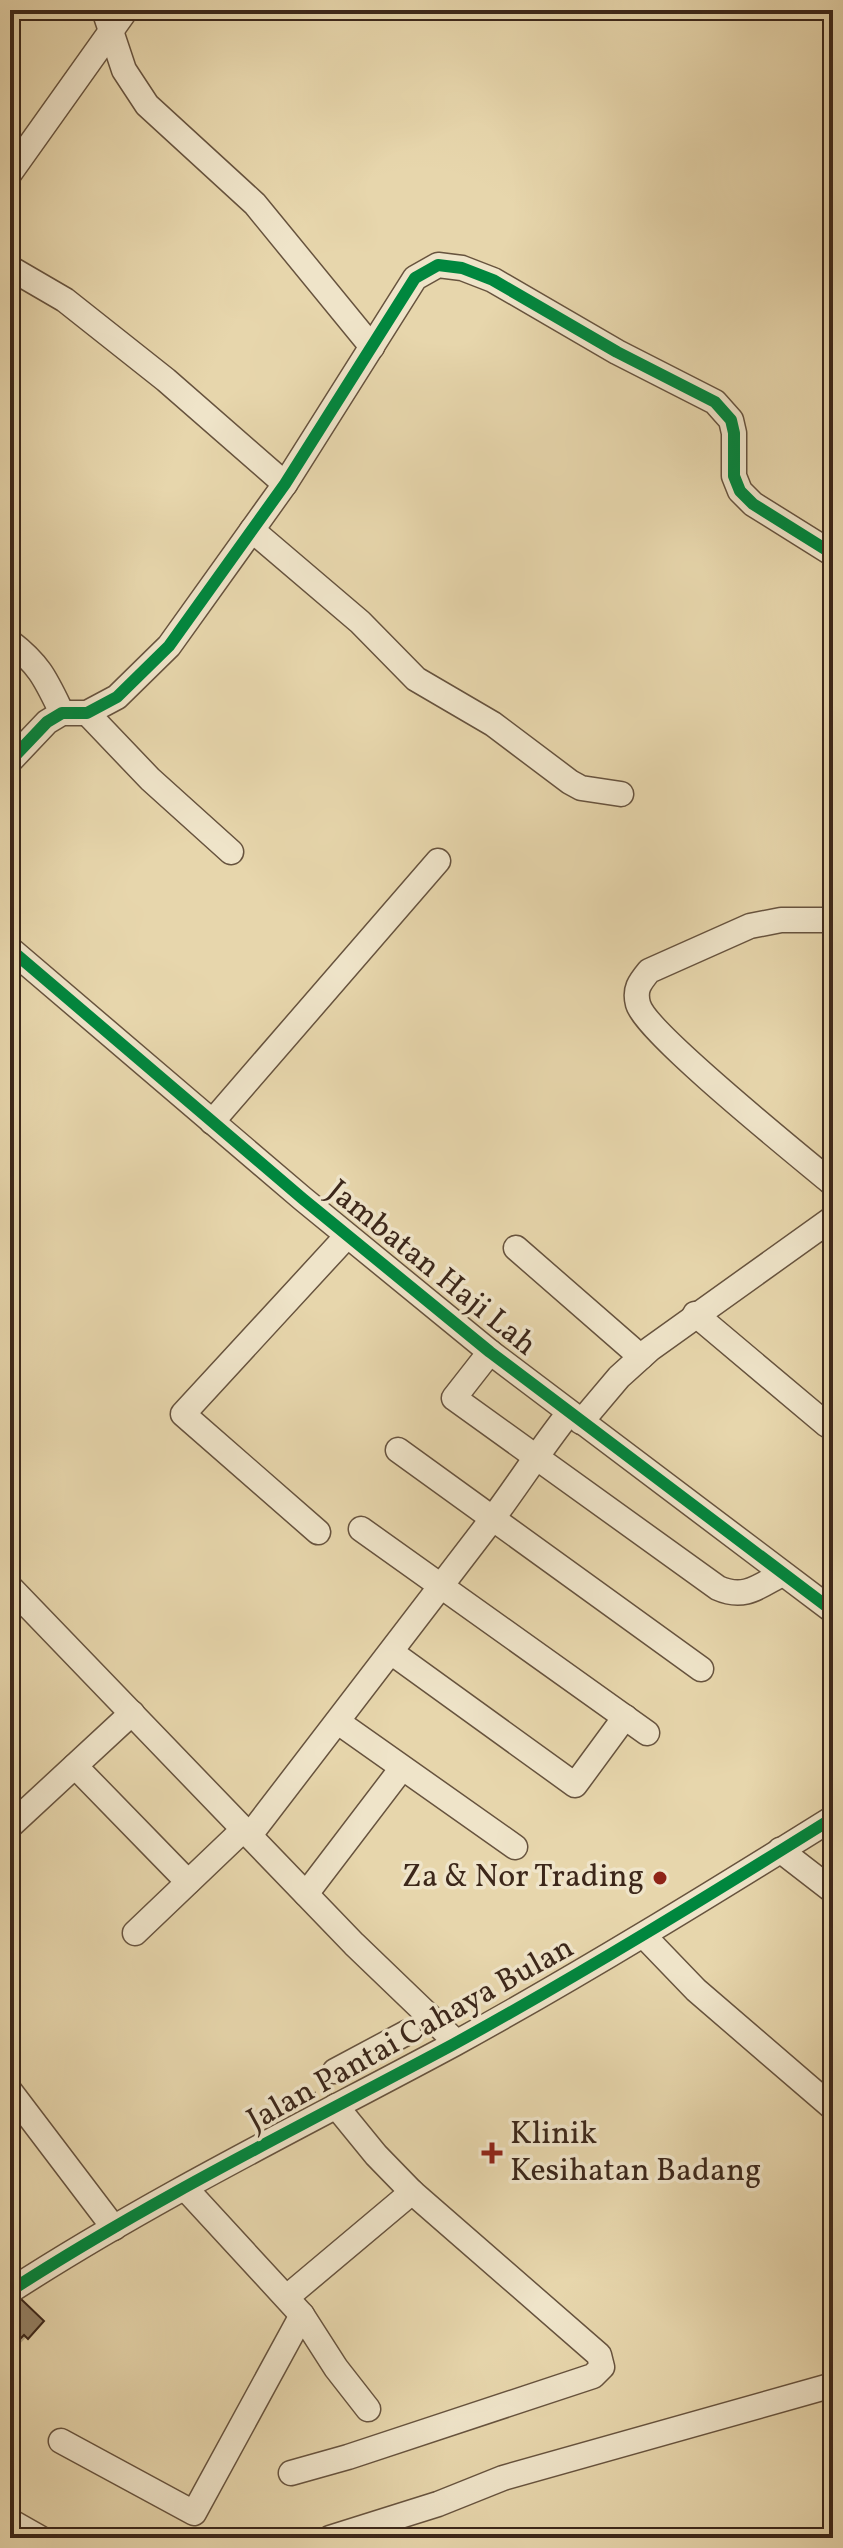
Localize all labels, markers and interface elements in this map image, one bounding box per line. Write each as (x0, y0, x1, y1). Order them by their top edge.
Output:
street label: Jambatan Haji Lah (317, 1171, 545, 1367)
place label: Za & Nor Trading (402, 1856, 644, 1900)
marker: Za & Nor Trading (651, 1869, 669, 1887)
street label: Jalan Pantai Cahaya Bulan (240, 1927, 582, 2143)
place label: Klinik Kesihatan Badang (510, 2113, 761, 2194)
marker: Klinik Kesihatan Badang (481, 2142, 503, 2164)

